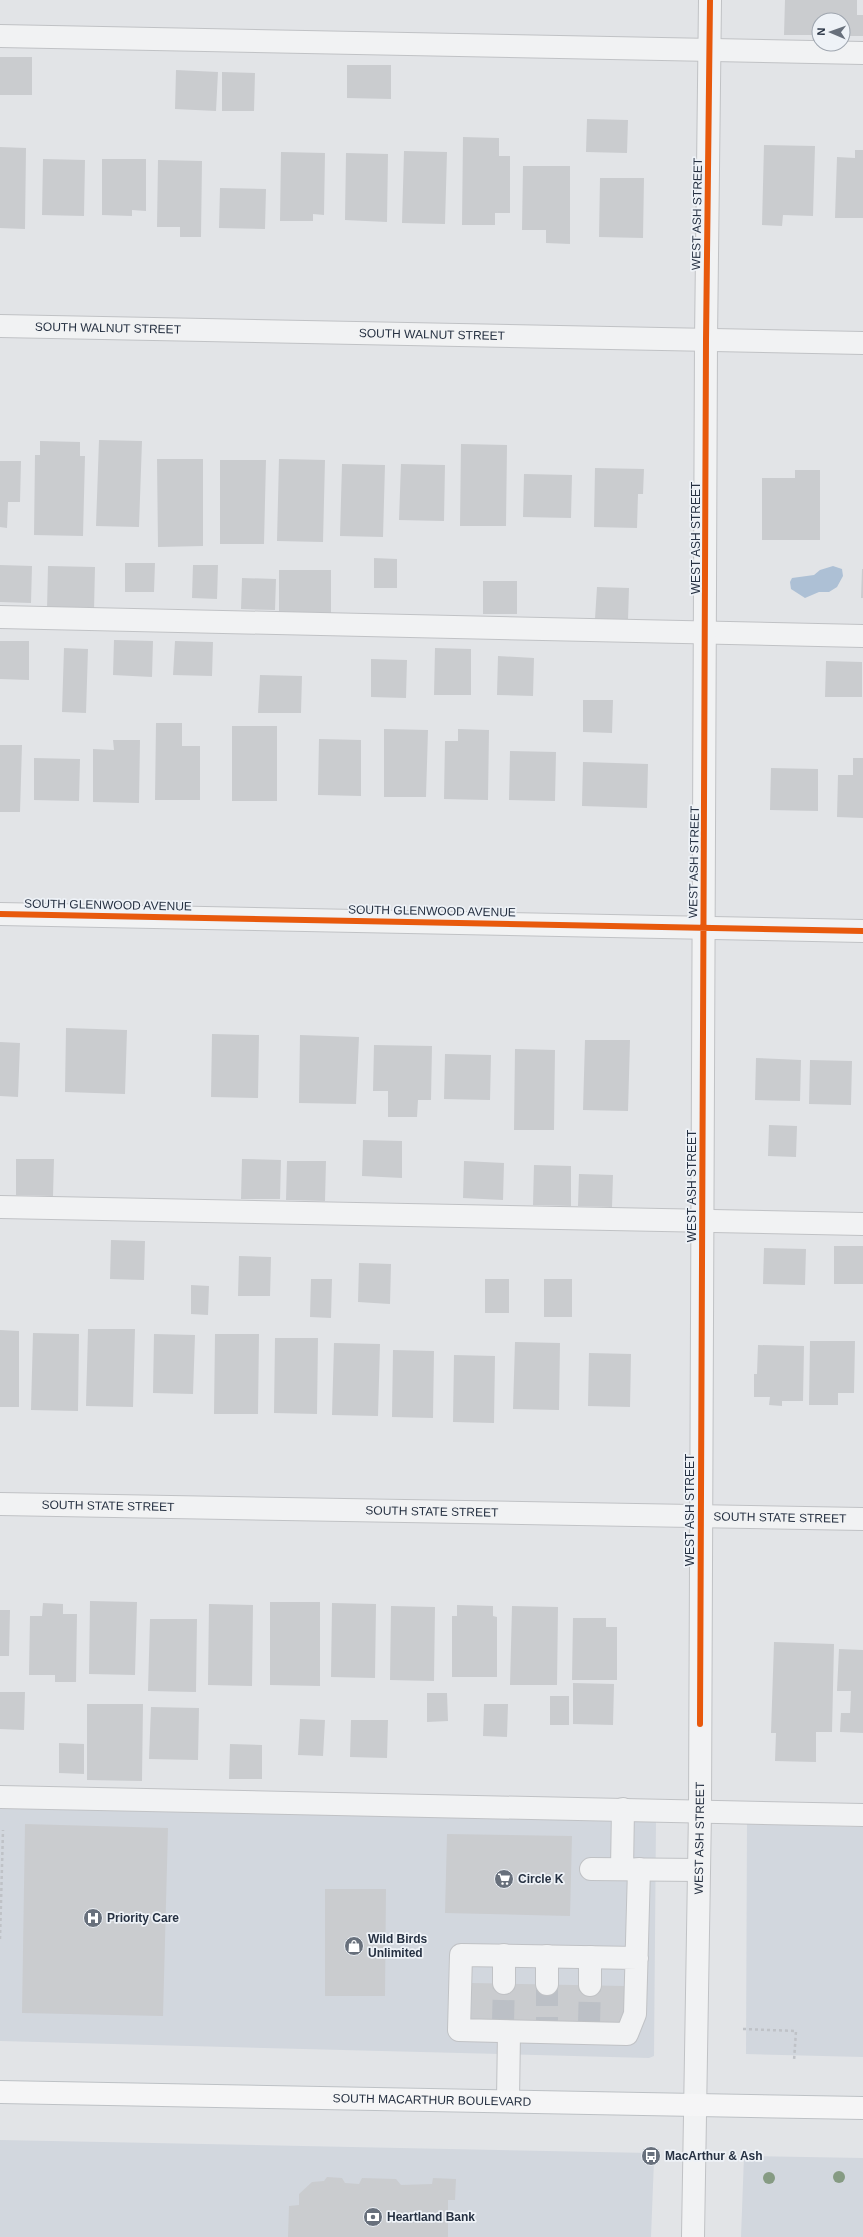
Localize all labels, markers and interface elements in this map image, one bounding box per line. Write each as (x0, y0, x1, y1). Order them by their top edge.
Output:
north arrow (811, 12, 851, 52)
text: N (815, 27, 827, 36)
street label: WEST ASH STREET (689, 157, 705, 270)
street label: SOUTH WALNUT STREET (35, 320, 182, 337)
street label: SOUTH WALNUT STREET (359, 326, 506, 343)
street label: WEST ASH STREET (689, 481, 703, 594)
street label: WEST ASH STREET (686, 805, 702, 918)
street label: SOUTH GLENWOOD AVENUE (24, 897, 192, 913)
street label: SOUTH GLENWOOD AVENUE (348, 903, 516, 919)
street label: WEST ASH STREET (685, 1129, 699, 1242)
street label: WEST ASH STREET (683, 1453, 697, 1566)
street label: SOUTH STATE STREET (41, 1498, 175, 1514)
street label: SOUTH STATE STREET (365, 1503, 499, 1520)
street label: SOUTH STATE STREET (713, 1509, 847, 1526)
street label: WEST ASH STREET (692, 1781, 707, 1894)
supermarket icon: Circle K (493, 1868, 515, 1890)
place label: Circle K (518, 1872, 564, 1886)
hospital icon: Priority Care (82, 1907, 104, 1929)
place label: Priority Care (107, 1911, 179, 1925)
place label: Wild Birds Unlimited (368, 1932, 428, 1960)
shop icon: Wild Birds Unlimited (343, 1935, 365, 1957)
street label: SOUTH MACARTHUR BOULEVARD (333, 2091, 532, 2109)
bus stop icon: MacArthur & Ash (640, 2145, 662, 2167)
place label: MacArthur & Ash (665, 2149, 763, 2163)
bank icon: Heartland Bank (362, 2206, 384, 2228)
place label: Heartland Bank (387, 2210, 475, 2224)

